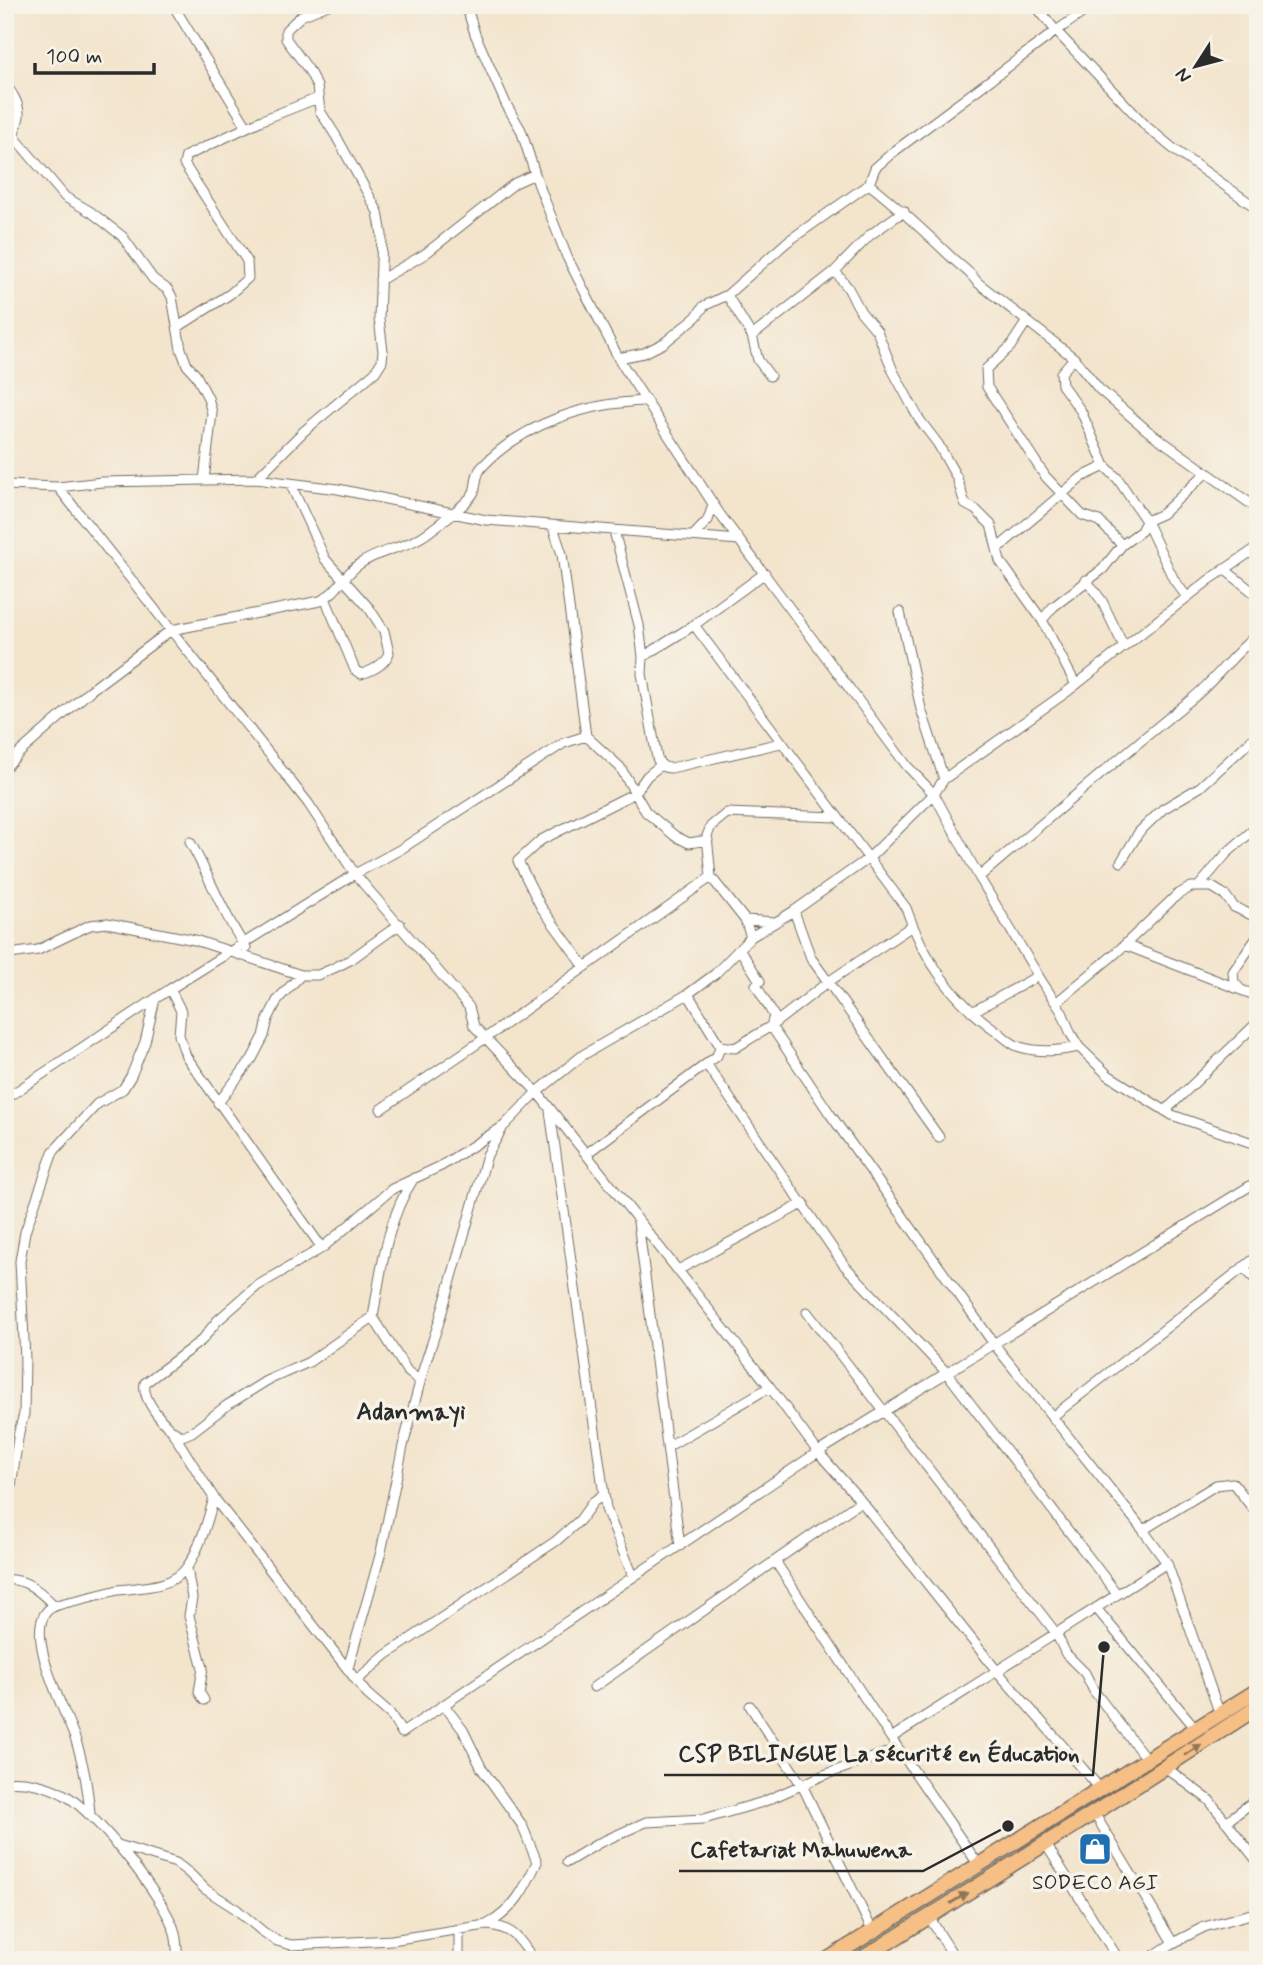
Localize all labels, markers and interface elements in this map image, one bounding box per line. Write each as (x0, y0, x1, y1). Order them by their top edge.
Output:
scale bar (35, 32, 154, 76)
north arrow (1162, 32, 1232, 102)
text: 100 m (46, 43, 102, 71)
text: N (1170, 63, 1197, 88)
district label: Adanmayi (357, 1397, 466, 1428)
callout: CSP BILINGUE La sécurité en Éducation (664, 1731, 1093, 1775)
text: CSP BILINGUE La sécurité en Éducation (678, 1739, 1080, 1770)
one-way arrow (1183, 1743, 1202, 1756)
callout: Cafetariat Mahuwena (679, 1827, 923, 1871)
shop icon: SODECO AGI (1076, 1830, 1114, 1868)
text: Cafetariat Mahuwena (690, 1836, 913, 1866)
place label: SODECO AGI (1032, 1869, 1158, 1897)
one-way arrow (949, 1891, 969, 1904)

